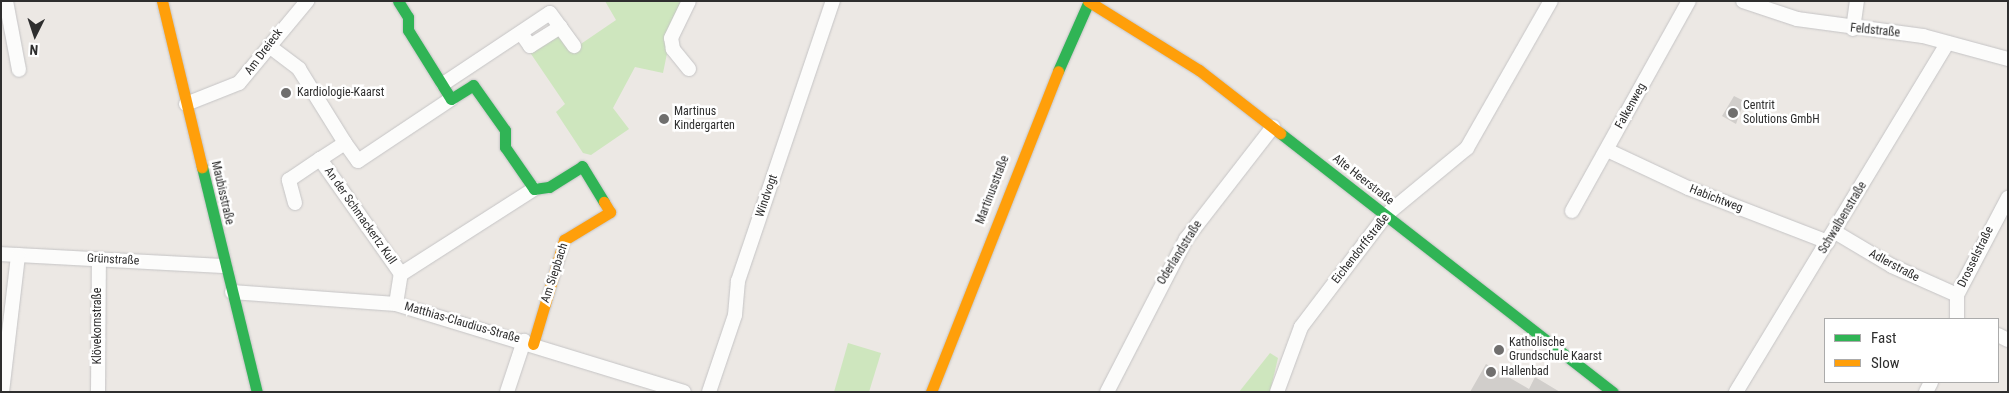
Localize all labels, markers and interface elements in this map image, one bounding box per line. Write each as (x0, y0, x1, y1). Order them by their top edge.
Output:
north arrow (10, 10, 60, 60)
street label: Feldstraße (1849, 21, 1901, 41)
street label: Am Dreieck (242, 26, 286, 78)
text: N (29, 42, 39, 58)
street label: Falkenweg (1613, 81, 1649, 131)
marker: Kardiologie-Kaarst (279, 86, 293, 100)
place label: Kardiologie-Kaarst (297, 86, 384, 100)
place label: Centrit Solutions GmbH (1743, 99, 1820, 127)
place label: Martinus Kindergarten (674, 105, 735, 133)
marker: Centrit Solutions GmbH (1727, 107, 1739, 119)
marker: Martinus Kindergarten (658, 113, 670, 125)
street label: Alte Heerstraße (1329, 152, 1397, 208)
street label: Martinusstraße (973, 154, 1013, 226)
street label: Maubisstraße (208, 160, 236, 226)
street label: An der Schmackertz Kull (321, 165, 399, 267)
street label: Windvogt (753, 173, 781, 219)
street label: Schwalbenstraße (1816, 179, 1870, 257)
street label: Habichtweg (1687, 182, 1745, 216)
street label: Eichendorffstraße (1329, 211, 1393, 287)
street label: Oderlandstraße (1155, 218, 1205, 288)
street label: Drosselstraße (1955, 224, 1997, 290)
street label: Am Siepbach (539, 241, 571, 305)
street label: Adlerstraße (1866, 247, 1922, 285)
street label: Grünstraße (86, 251, 140, 269)
street label: Klövekornstraße (91, 288, 105, 364)
street label: Matthias-Claudius-Straße (403, 300, 521, 346)
legend (1824, 318, 1999, 383)
text: Fast (1871, 329, 1896, 347)
place label: Katholische Grundschule Kaarst (1509, 336, 1602, 364)
marker: Katholische Grundschule Kaarst (1493, 344, 1505, 356)
text: Slow (1871, 354, 1900, 372)
place label: Hallenbad (1501, 365, 1549, 379)
marker: Hallenbad (1485, 366, 1497, 378)

